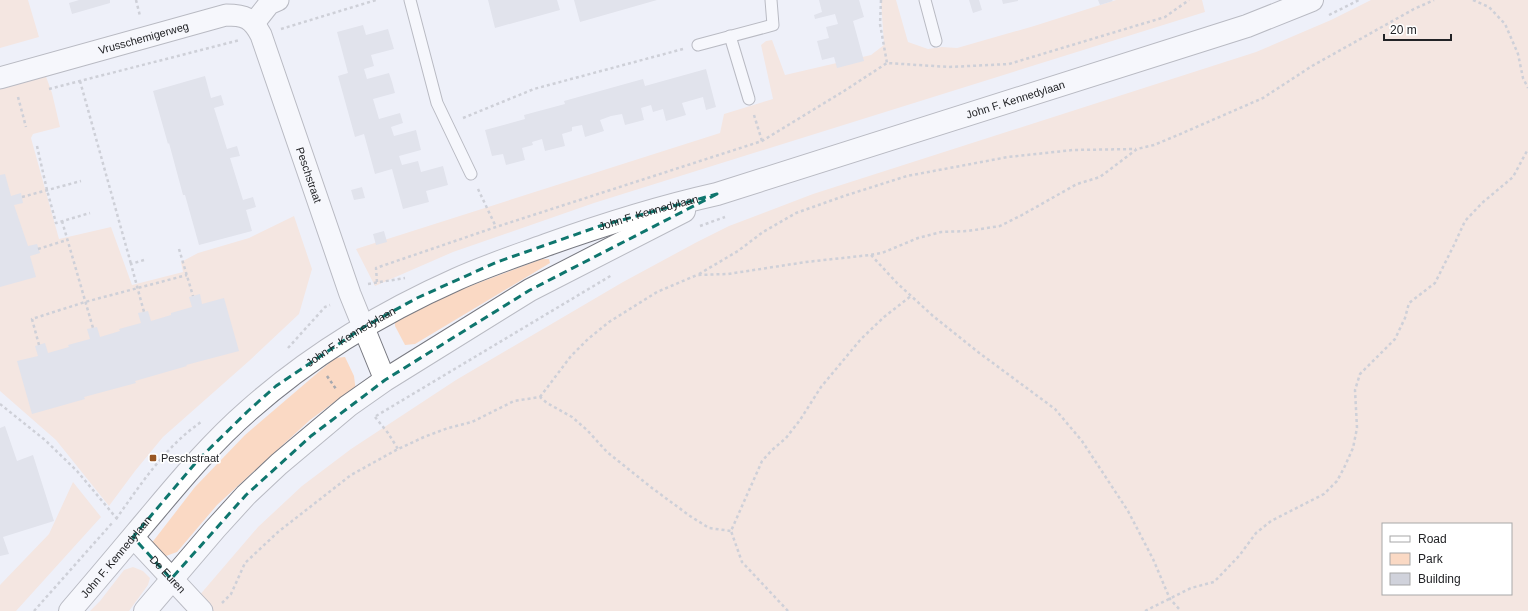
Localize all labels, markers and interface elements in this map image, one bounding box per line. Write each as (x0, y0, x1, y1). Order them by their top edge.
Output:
scale bar (1384, 16, 1451, 42)
street label: Vrusschemigerweg (97, 20, 190, 56)
text: 20 m (1390, 23, 1417, 37)
street label: John F. Kennedylaan (965, 78, 1066, 121)
street label: Peschstraat (294, 146, 324, 204)
street label: John F. Kennedylaan (597, 193, 699, 233)
street label: John F. Kennedylaan (304, 304, 397, 369)
place label: Peschstraat (161, 452, 219, 464)
marker: Peschstraat (148, 453, 158, 463)
street label: John F. Kennedylaan (78, 514, 154, 600)
legend (1382, 523, 1512, 595)
text: Road (1418, 532, 1447, 546)
text: Park (1418, 552, 1444, 566)
street label: De Euren (148, 553, 188, 595)
text: Building (1418, 572, 1461, 586)

